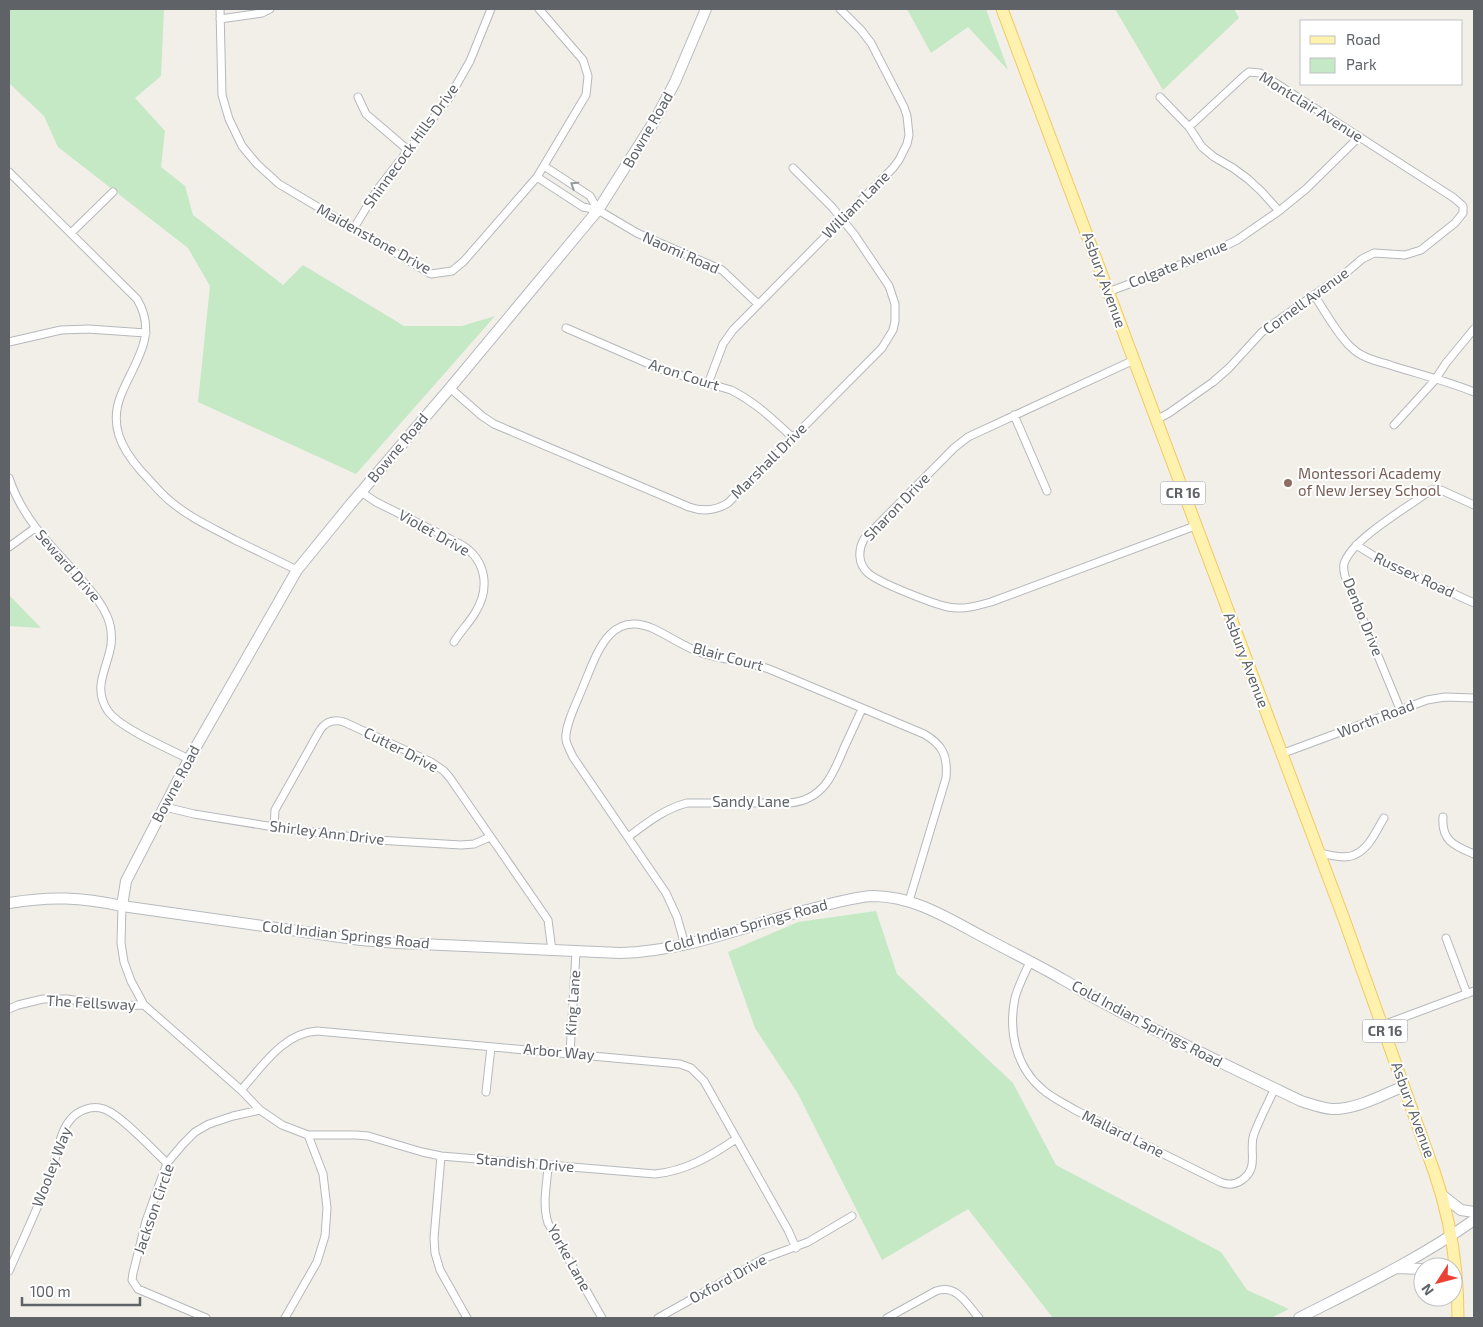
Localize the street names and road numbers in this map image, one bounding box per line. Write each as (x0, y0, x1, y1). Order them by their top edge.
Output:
street label: Montclair Avenue (1256, 67, 1367, 145)
street label: Shinnecock Hills Drive (359, 80, 461, 211)
street label: Bowne Road (618, 88, 676, 171)
street label: William Lane (818, 167, 893, 242)
street label: Maidenstone Drive (314, 199, 435, 277)
street label: Naomi Road (640, 227, 723, 277)
street label: Asbury Avenue (1079, 229, 1131, 330)
street label: Colgate Avenue (1126, 235, 1230, 291)
street label: Cornell Avenue (1259, 263, 1352, 337)
street label: Aron Court (647, 354, 722, 394)
street label: Bowne Road (363, 409, 431, 486)
street label: Marshall Drive (727, 419, 810, 502)
street label: Sharon Drive (859, 469, 933, 544)
road number: CR 16 (1160, 482, 1206, 504)
street label: Violet Drive (396, 505, 473, 559)
street label: Seward Drive (32, 525, 105, 605)
street label: Russex Road (1371, 548, 1458, 601)
street label: Denbo Drive (1340, 575, 1388, 658)
street label: Asbury Avenue (1220, 609, 1273, 710)
street label: Blair Court (691, 638, 766, 674)
street label: Worth Road (1335, 695, 1417, 741)
street label: Cutter Drive (361, 723, 442, 776)
street label: Bowne Road (147, 742, 203, 825)
street label: Sandy Lane (712, 792, 790, 810)
street label: Shirley Ann Drive (269, 816, 386, 848)
street label: Cold Indian Springs Road (662, 895, 829, 955)
street label: Cold Indian Springs Road (262, 916, 431, 952)
street label: King Lane (561, 970, 583, 1036)
street label: Cold Indian Springs Road (1069, 976, 1226, 1071)
street label: The Fellsway (46, 991, 136, 1013)
road number: CR 16 (1362, 1019, 1408, 1042)
street label: Arbor Way (523, 1039, 596, 1063)
street label: Asbury Avenue (1388, 1059, 1440, 1160)
street label: Mallard Lane (1079, 1105, 1167, 1161)
street label: Wooley Way (28, 1124, 75, 1209)
street label: Standish Drive (475, 1149, 575, 1175)
street label: Jackson Circle (129, 1161, 177, 1256)
street label: Yorke Lane (544, 1221, 596, 1294)
street label: Oxford Drive (686, 1250, 769, 1307)

